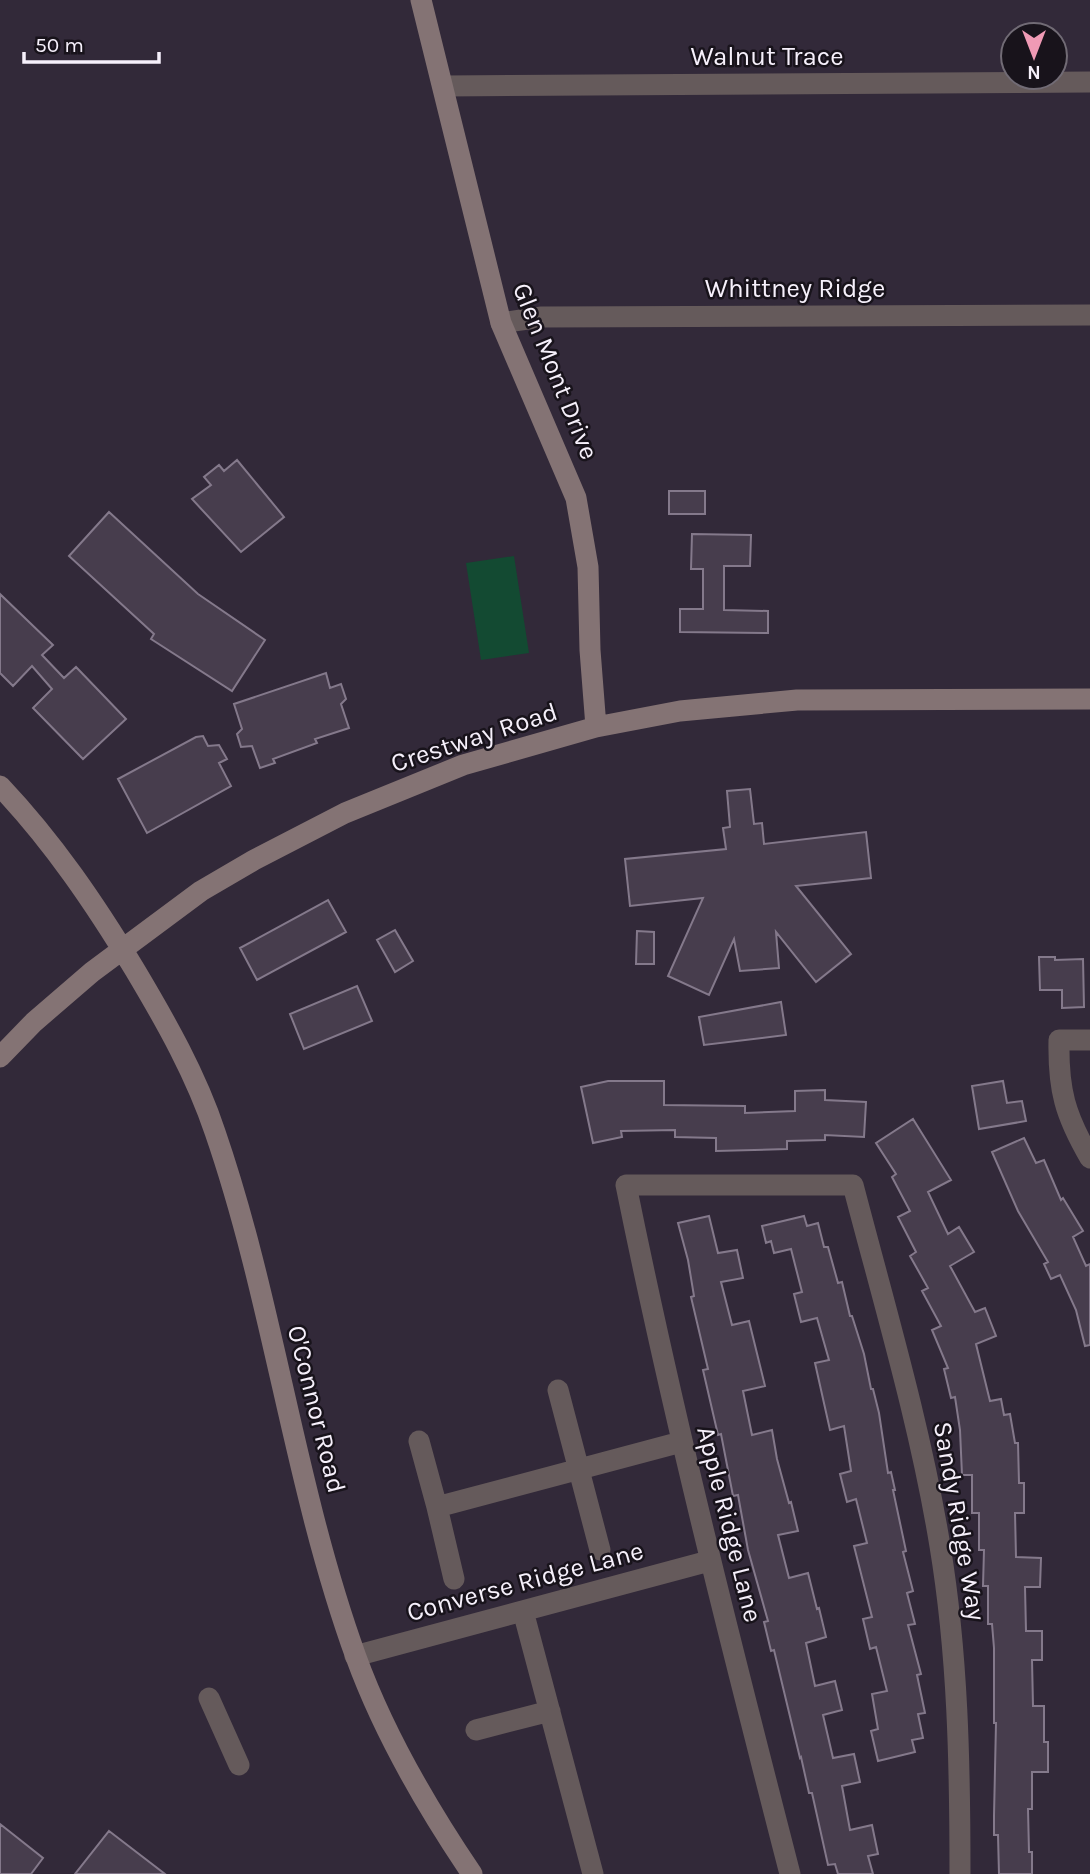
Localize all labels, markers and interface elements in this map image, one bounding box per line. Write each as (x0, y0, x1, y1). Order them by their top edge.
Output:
scale bar (24, 21, 159, 65)
north arrow (999, 21, 1069, 91)
text: 50 m (35, 33, 84, 57)
street label: Walnut Trace (691, 41, 843, 72)
text: N (1027, 61, 1041, 83)
street label: Whittney Ridge (705, 273, 885, 304)
street label: Glen Mont Drive (506, 278, 605, 464)
street label: Crestway Road (387, 696, 561, 779)
street label: O'Connor Road (281, 1322, 352, 1496)
street label: Sandy Ridge Way (927, 1419, 992, 1623)
street label: Apple Ridge Lane (690, 1423, 769, 1625)
street label: Converse Ridge Lane (403, 1535, 647, 1628)

